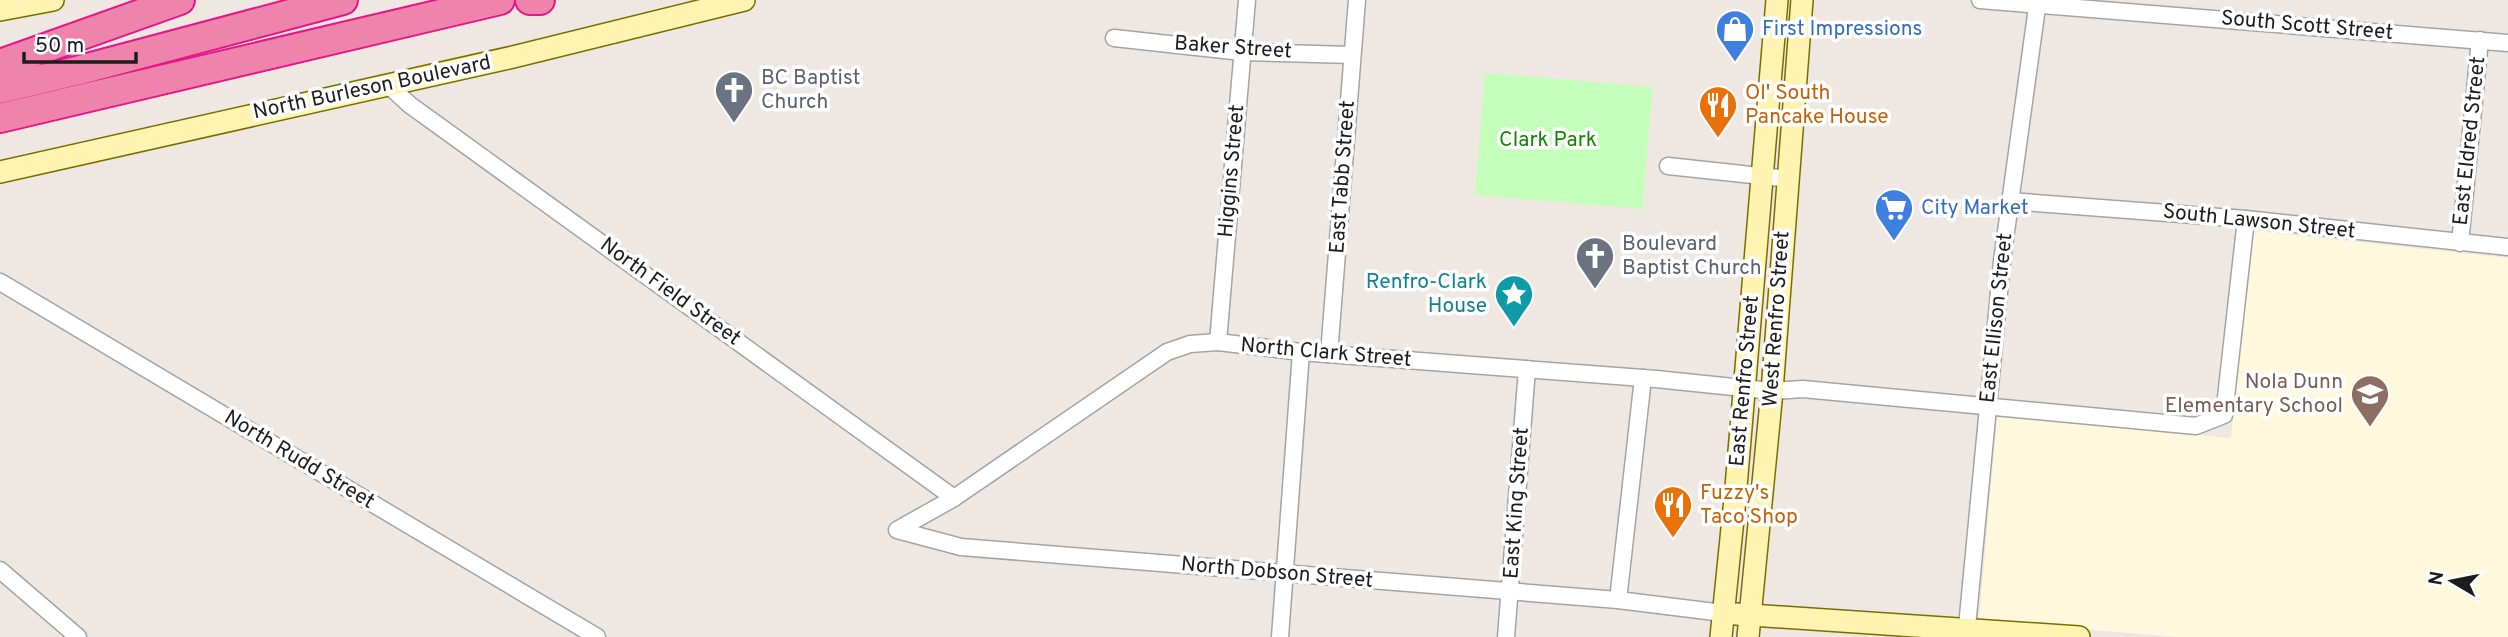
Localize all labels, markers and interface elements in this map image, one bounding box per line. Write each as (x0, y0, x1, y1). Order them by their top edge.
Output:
street label: South Scott Street (2220, 5, 2394, 47)
shop icon: First Impressions (1714, 8, 1756, 63)
place label: First Impressions (1762, 16, 1922, 43)
scale bar (24, 21, 136, 65)
street label: Baker Street (1173, 30, 1293, 66)
text: 50 m (35, 33, 84, 60)
street label: North Burleson Boulevard (251, 50, 493, 126)
street label: East Eldred Street (2448, 55, 2492, 227)
place label: BC Baptist Church (761, 65, 860, 116)
church icon: BC Baptist Church (713, 69, 755, 124)
place label: Ol' South Pancake House (1745, 80, 1889, 131)
restaurant icon: Ol' South Pancake House (1697, 84, 1739, 139)
street label: East Tabb Street (1324, 100, 1362, 254)
street label: Higgins Street (1213, 103, 1251, 239)
park label: Clark Park (1499, 127, 1597, 154)
supermarket icon: City Market (1873, 187, 1915, 242)
place label: City Market (1921, 195, 2029, 222)
street label: South Lawson Street (2161, 198, 2357, 246)
street label: West Renfro Street (1757, 230, 1797, 408)
place label: Boulevard Baptist Church (1622, 231, 1762, 282)
street label: North Field Street (594, 232, 746, 352)
street label: East Ellison Street (1975, 232, 2019, 404)
church icon: Boulevard Baptist Church (1574, 235, 1616, 290)
place label: Renfro-Clark House (1366, 269, 1487, 320)
place icon: Renfro-Clark House (1493, 273, 1535, 328)
street label: East Renfro Street (1724, 294, 1766, 468)
street label: North Clark Street (1239, 332, 1413, 374)
place label: Nola Dunn Elementary School (2165, 369, 2343, 420)
school or university icon: Nola Dunn Elementary School (2349, 373, 2391, 428)
street label: North Rudd Street (219, 404, 379, 516)
street label: East King Street (1498, 426, 1536, 580)
place label: Fuzzy's Taco Shop (1700, 480, 1798, 531)
restaurant icon: Fuzzy's Taco Shop (1652, 484, 1694, 539)
north arrow (2417, 546, 2487, 616)
street label: North Dobson Street (1180, 551, 1374, 595)
text: N (2424, 570, 2450, 587)

